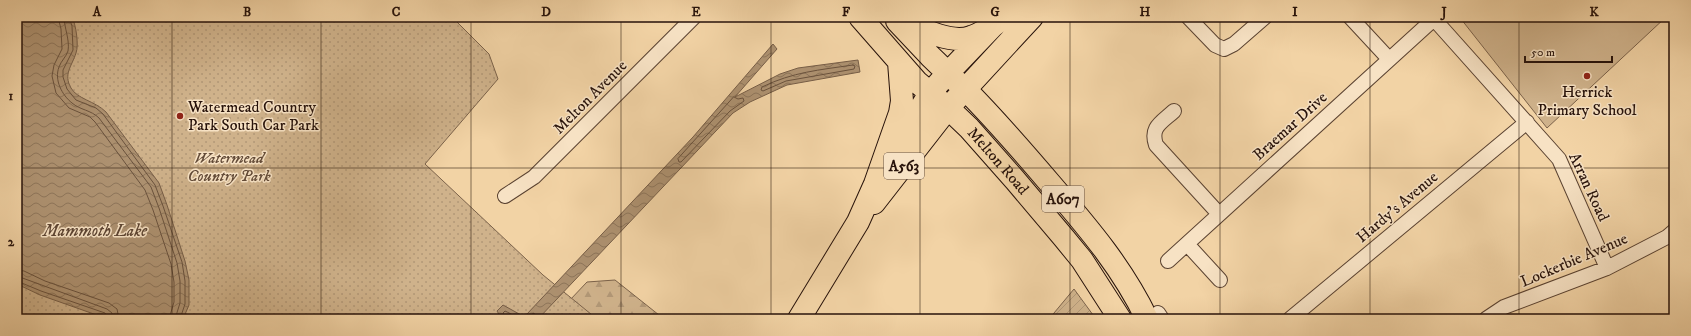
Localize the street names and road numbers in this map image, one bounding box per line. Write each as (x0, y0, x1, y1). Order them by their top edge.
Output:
street label: Melton Avenue (549, 56, 631, 138)
street label: Braemar Drive (1249, 87, 1332, 165)
street label: Melton Road (963, 123, 1033, 199)
street label: Arran Road (1564, 149, 1614, 225)
road number: A563 (884, 153, 924, 179)
street label: Hardy's Avenue (1352, 167, 1442, 247)
road number: A607 (1042, 186, 1084, 212)
street label: Lockerbie Avenue (1517, 228, 1631, 292)

